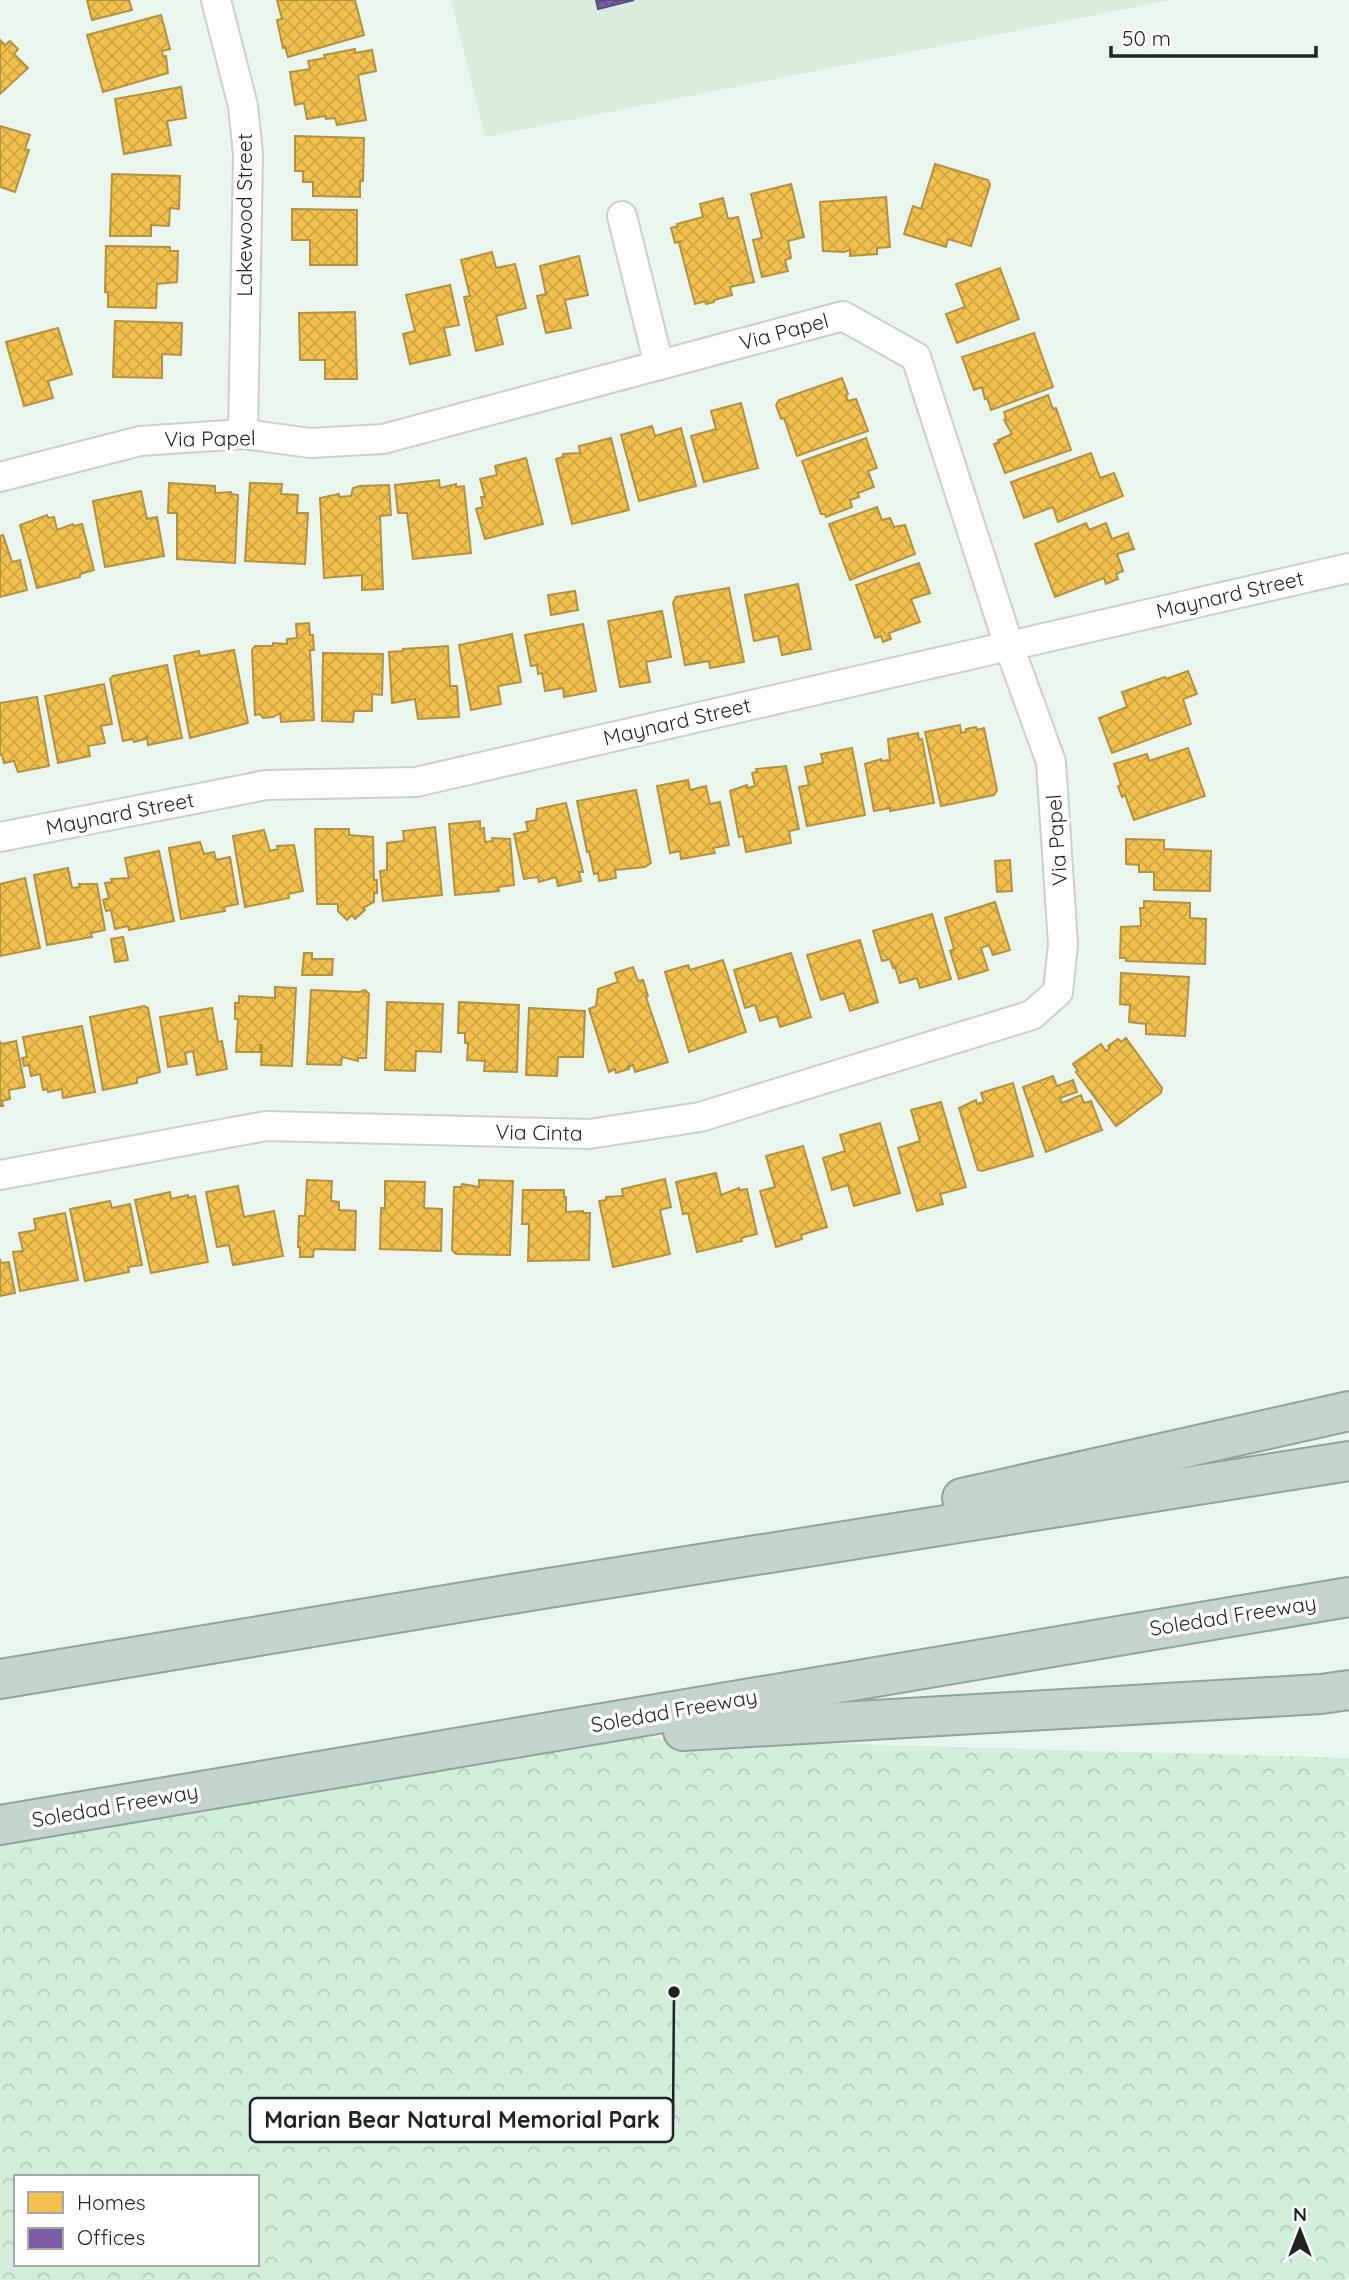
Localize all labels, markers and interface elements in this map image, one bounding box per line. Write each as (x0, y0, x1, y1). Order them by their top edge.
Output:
scale bar (1111, 14, 1316, 58)
text: 50 m (1122, 25, 1171, 51)
street label: Lakewood Street (231, 133, 257, 297)
street label: Via Papel (736, 307, 831, 355)
street label: Via Papel (164, 424, 256, 452)
street label: Maynard Street (1154, 564, 1306, 624)
street label: Maynard Street (601, 691, 753, 751)
street label: Maynard Street (44, 786, 196, 840)
street label: Via Papel (1040, 794, 1072, 887)
street label: Via Cinta (495, 1118, 583, 1146)
street label: Soledad Freeway (1148, 1589, 1318, 1641)
street label: Soledad Freeway (589, 1683, 759, 1737)
street label: Soledad Freeway (30, 1778, 200, 1832)
callout: Marian Bear Natural Memorial Park (250, 2098, 673, 2142)
text: Marian Bear Natural Memorial Park (264, 2105, 660, 2134)
legend (14, 2175, 259, 2266)
text: Homes (77, 2189, 146, 2215)
north arrow (1265, 2196, 1335, 2266)
text: N (1293, 2202, 1307, 2226)
text: Offices (77, 2224, 145, 2250)

